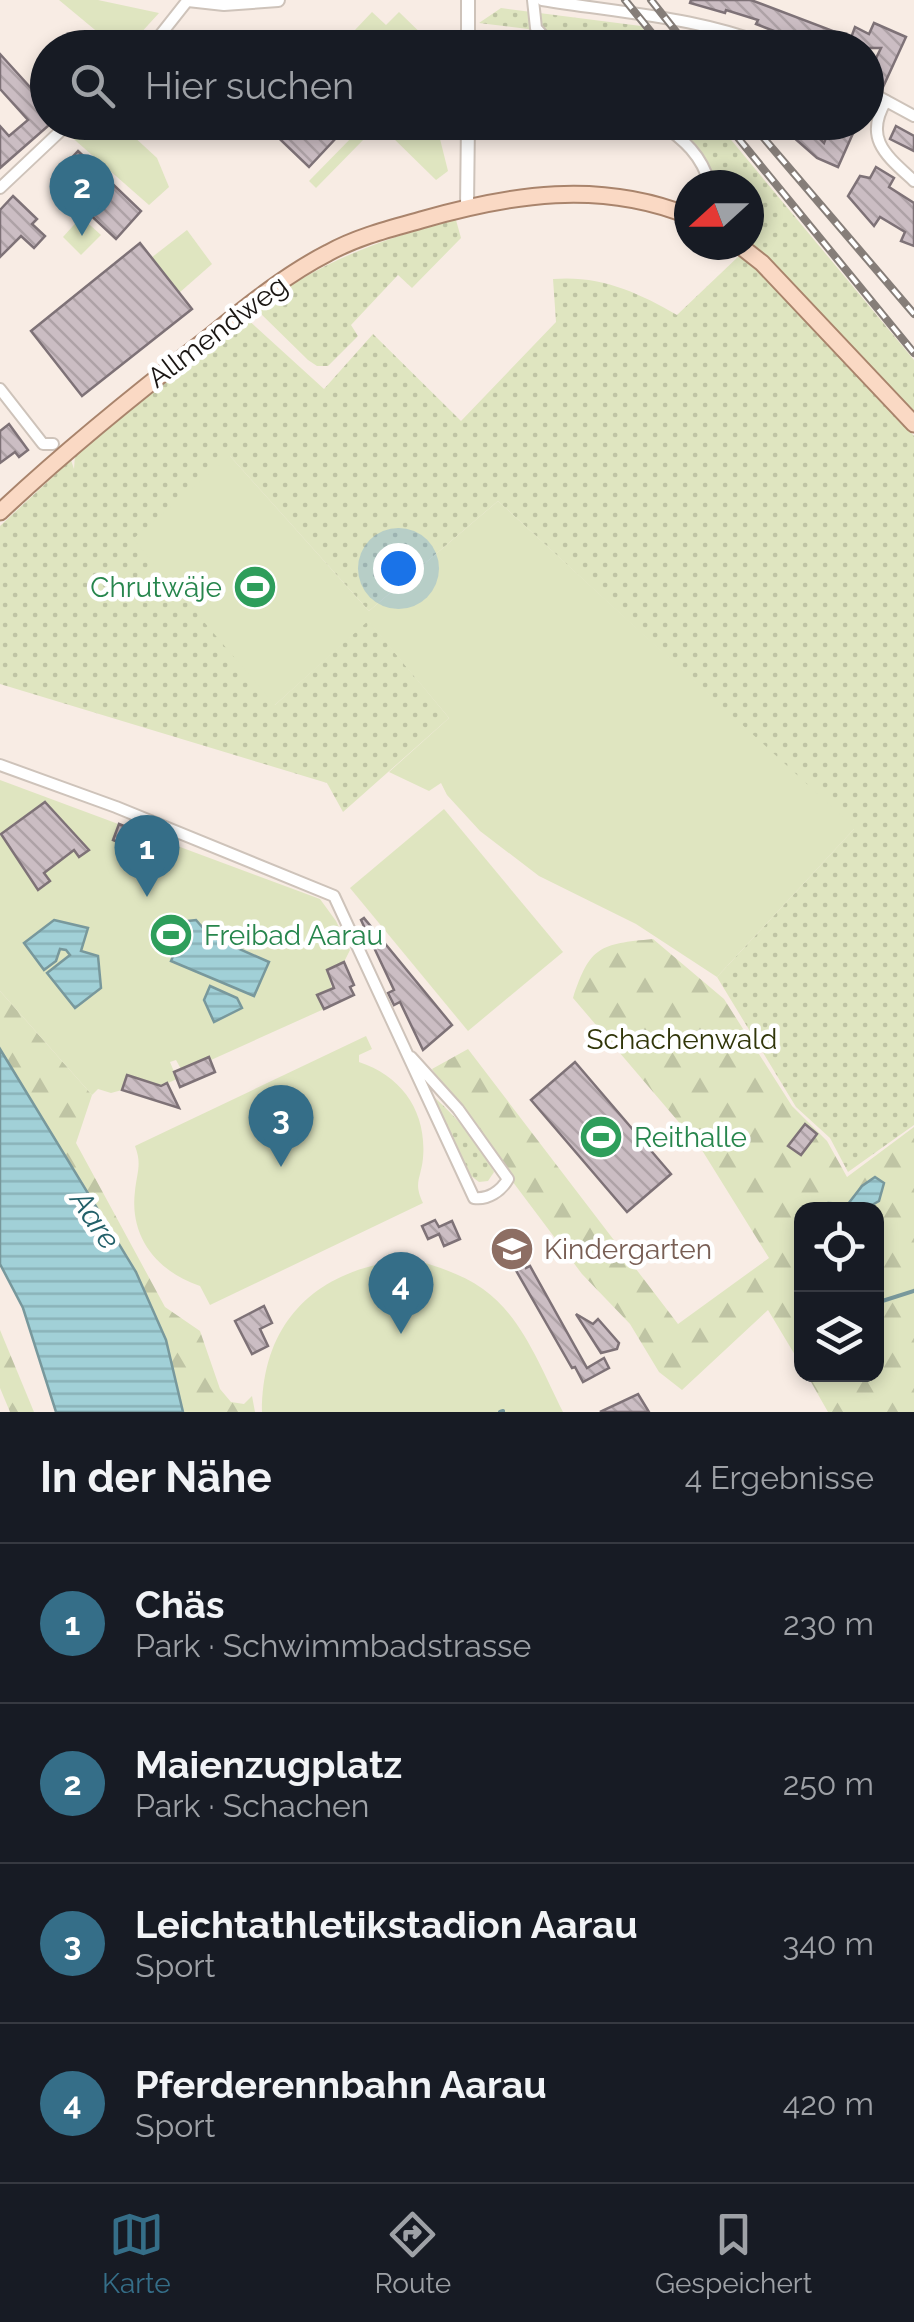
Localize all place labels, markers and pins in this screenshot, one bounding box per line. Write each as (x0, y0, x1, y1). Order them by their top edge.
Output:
pin: 2 (49, 154, 114, 236)
sports icon: Chrutwäje (232, 564, 278, 610)
place label: Chrutwäje (90, 571, 222, 604)
pin: 1 (114, 814, 180, 897)
sports icon: Freibad Aarau (148, 912, 194, 958)
place label: Freibad Aarau (204, 919, 383, 952)
pin: 3 (248, 1084, 314, 1167)
sports icon: Reithalle (578, 1114, 624, 1160)
place label: Reithalle (634, 1121, 747, 1154)
school or university icon: Kindergarten (489, 1226, 535, 1272)
place label: Kindergarten (544, 1233, 712, 1266)
pin: 4 (368, 1252, 434, 1334)

